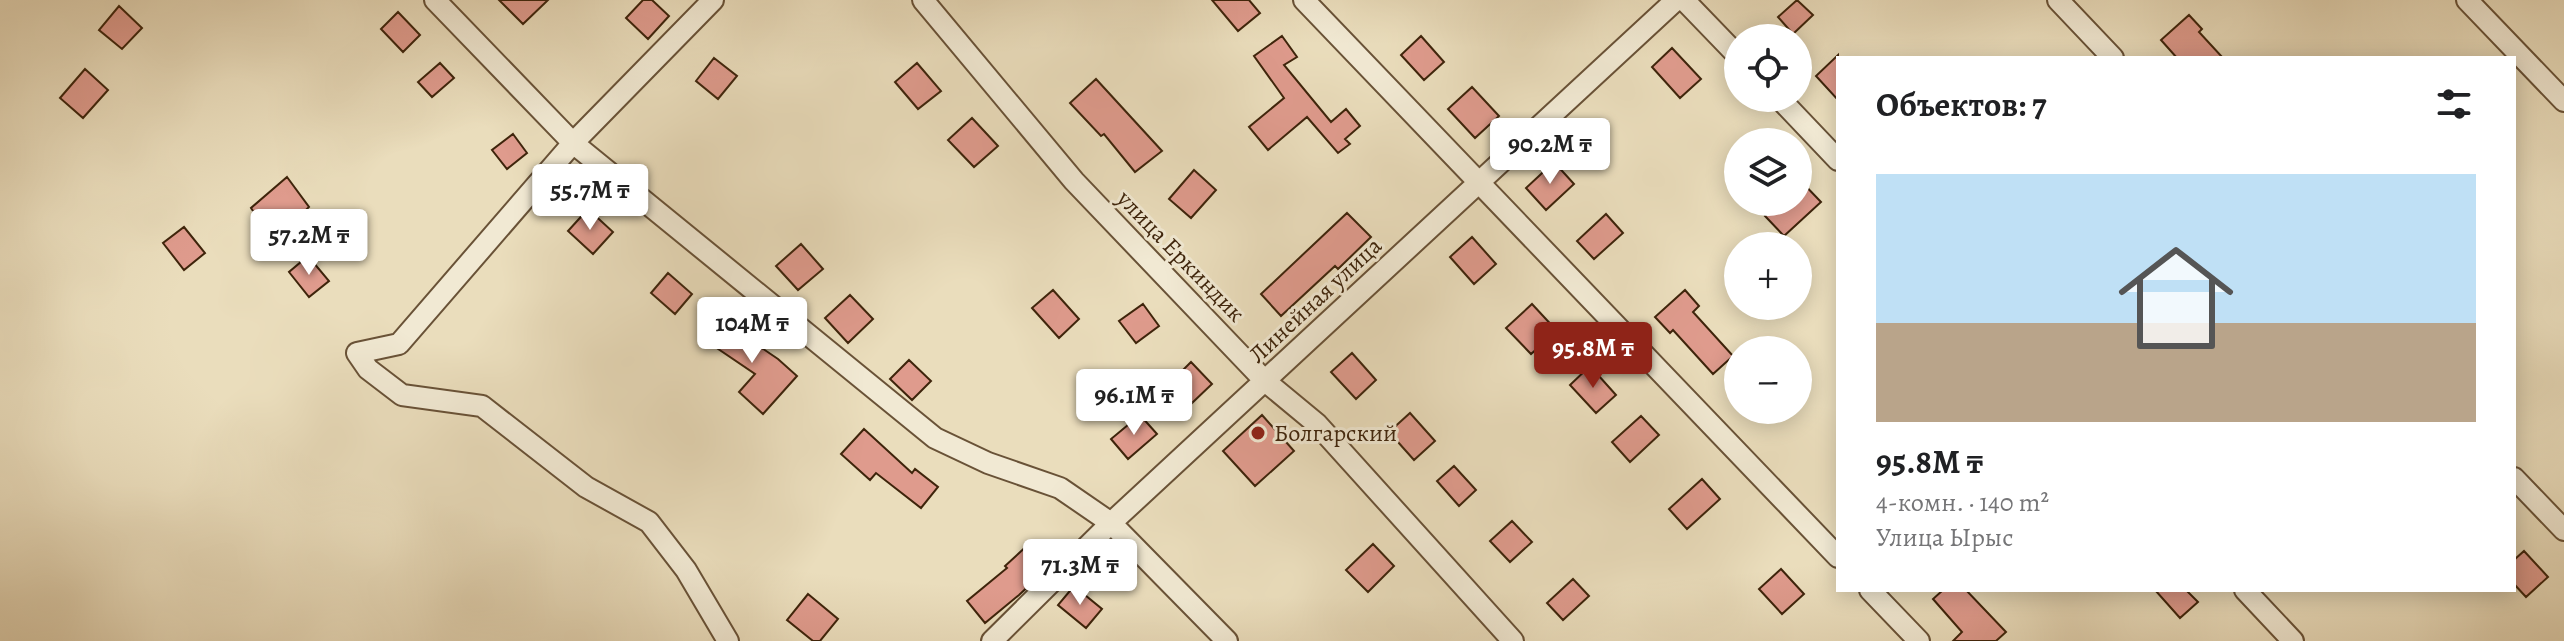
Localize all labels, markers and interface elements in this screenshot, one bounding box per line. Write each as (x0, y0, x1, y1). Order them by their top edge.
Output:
map controls (1724, 24, 1812, 424)
button: locate (1724, 24, 1812, 112)
text: Объектов: 7 (1876, 81, 2047, 128)
icon: filters (2432, 82, 2476, 126)
pin: 90.2M ₸ (1476, 118, 1624, 186)
text: 90.2M ₸ (1508, 126, 1592, 161)
button: layers (1724, 128, 1812, 216)
pin: 55.7M ₸ (516, 164, 664, 232)
text: 55.7M ₸ (550, 172, 630, 207)
street label: улица Еркиндик (1109, 182, 1252, 329)
pin: 57.2M ₸ (235, 209, 383, 277)
text: 57.2M ₸ (268, 217, 350, 252)
icon: home (2104, 226, 2248, 370)
street label: Линейная улица (1242, 230, 1388, 370)
button: + (1724, 232, 1812, 320)
pin: 104M ₸ (687, 297, 817, 365)
text: 104M ₸ (715, 305, 789, 340)
pin: 95.8M ₸ (1519, 322, 1667, 390)
text: 95.8M ₸ (1552, 330, 1634, 365)
button: − (1724, 336, 1812, 424)
pin: 96.1M ₸ (1060, 369, 1208, 437)
text: 96.1M ₸ (1094, 377, 1174, 412)
place label: Болгарский (1274, 417, 1397, 449)
marker: Болгарский (1249, 424, 1267, 442)
text: 95.8M ₸ (1876, 438, 1983, 485)
text: 4-комн. · 140 m² (1876, 485, 2049, 520)
text: Улица Ырыс (1876, 520, 2013, 555)
pin: 71.3M ₸ (1006, 539, 1154, 607)
text: 71.3M ₸ (1041, 547, 1119, 582)

